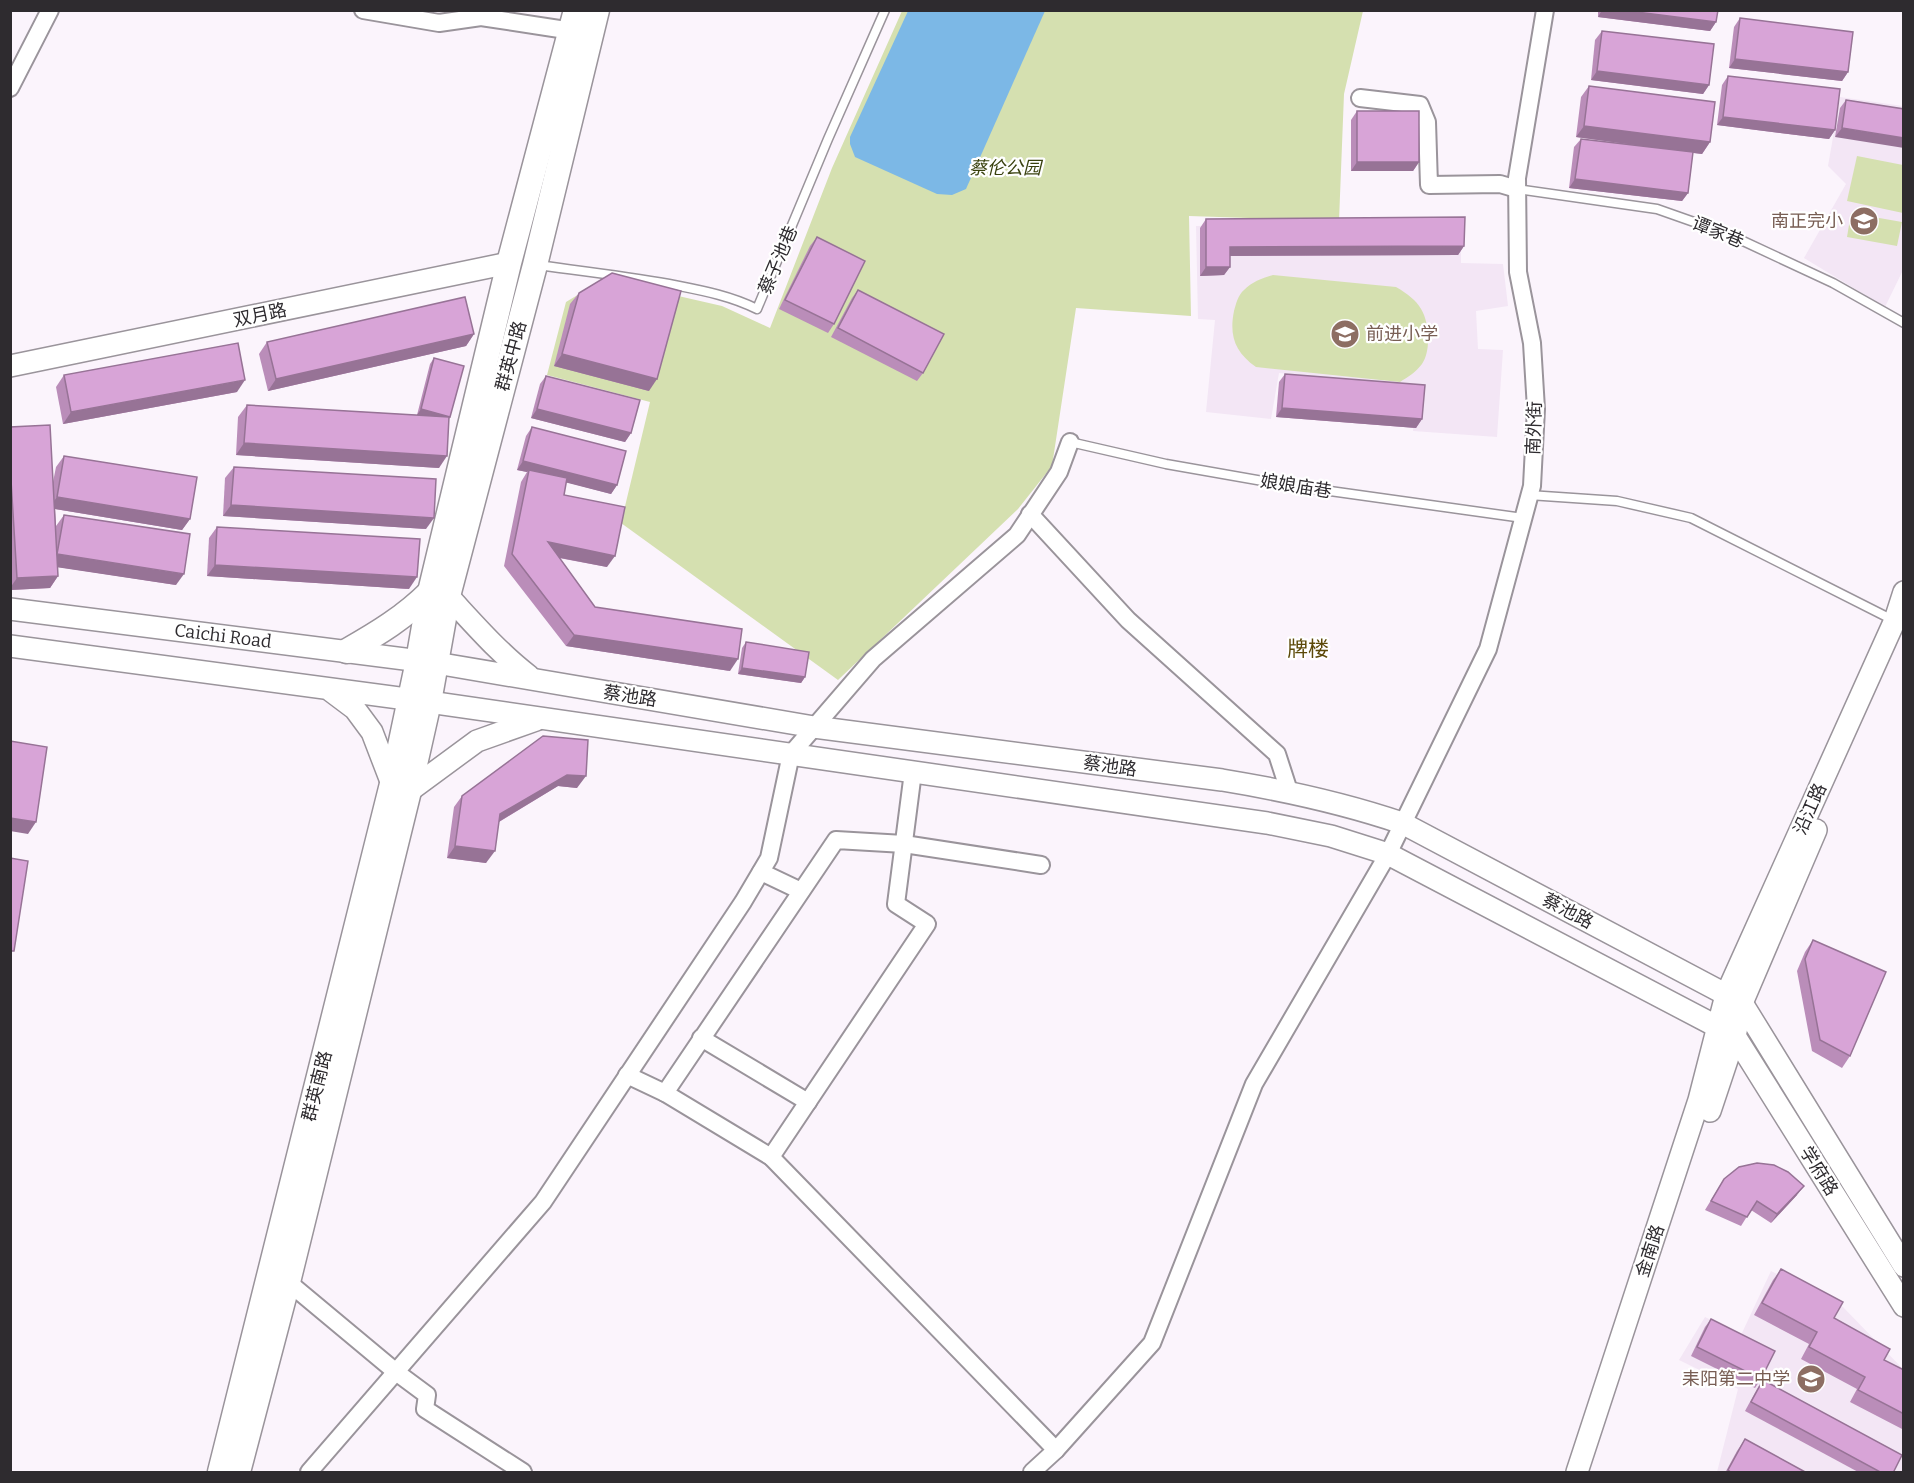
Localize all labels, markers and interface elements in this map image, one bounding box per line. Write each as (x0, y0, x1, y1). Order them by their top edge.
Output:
park label: 蔡伦公园 (969, 157, 1044, 179)
school or university icon: 南正完小 (1848, 205, 1880, 237)
place label: 南正完小 (1771, 210, 1843, 232)
street label: 谭家巷 (1689, 212, 1747, 252)
street label: 蔡子池巷 (754, 223, 802, 297)
street label: 双月路 (231, 299, 289, 331)
street label: 群英中路 (491, 318, 531, 394)
school or university icon: 前进小学 (1329, 318, 1361, 350)
place label: 前进小学 (1366, 323, 1438, 345)
street label: 南外街 (1522, 401, 1546, 455)
street label: 娘娘庙巷 (1259, 470, 1333, 502)
street label: Caichi Road (173, 619, 273, 653)
district label: 牌楼 (1287, 636, 1329, 662)
street label: 蔡池路 (602, 681, 658, 711)
street label: 蔡池路 (1082, 751, 1138, 781)
street label: 沿江路 (1789, 780, 1831, 838)
street label: 蔡池路 (1539, 889, 1597, 933)
street label: 群英南路 (298, 1048, 336, 1124)
street label: 学府路 (1795, 1142, 1843, 1200)
street label: 金南路 (1631, 1222, 1669, 1280)
school or university icon: 耒阳第二中学 (1795, 1363, 1827, 1395)
place label: 耒阳第二中学 (1682, 1368, 1790, 1390)

